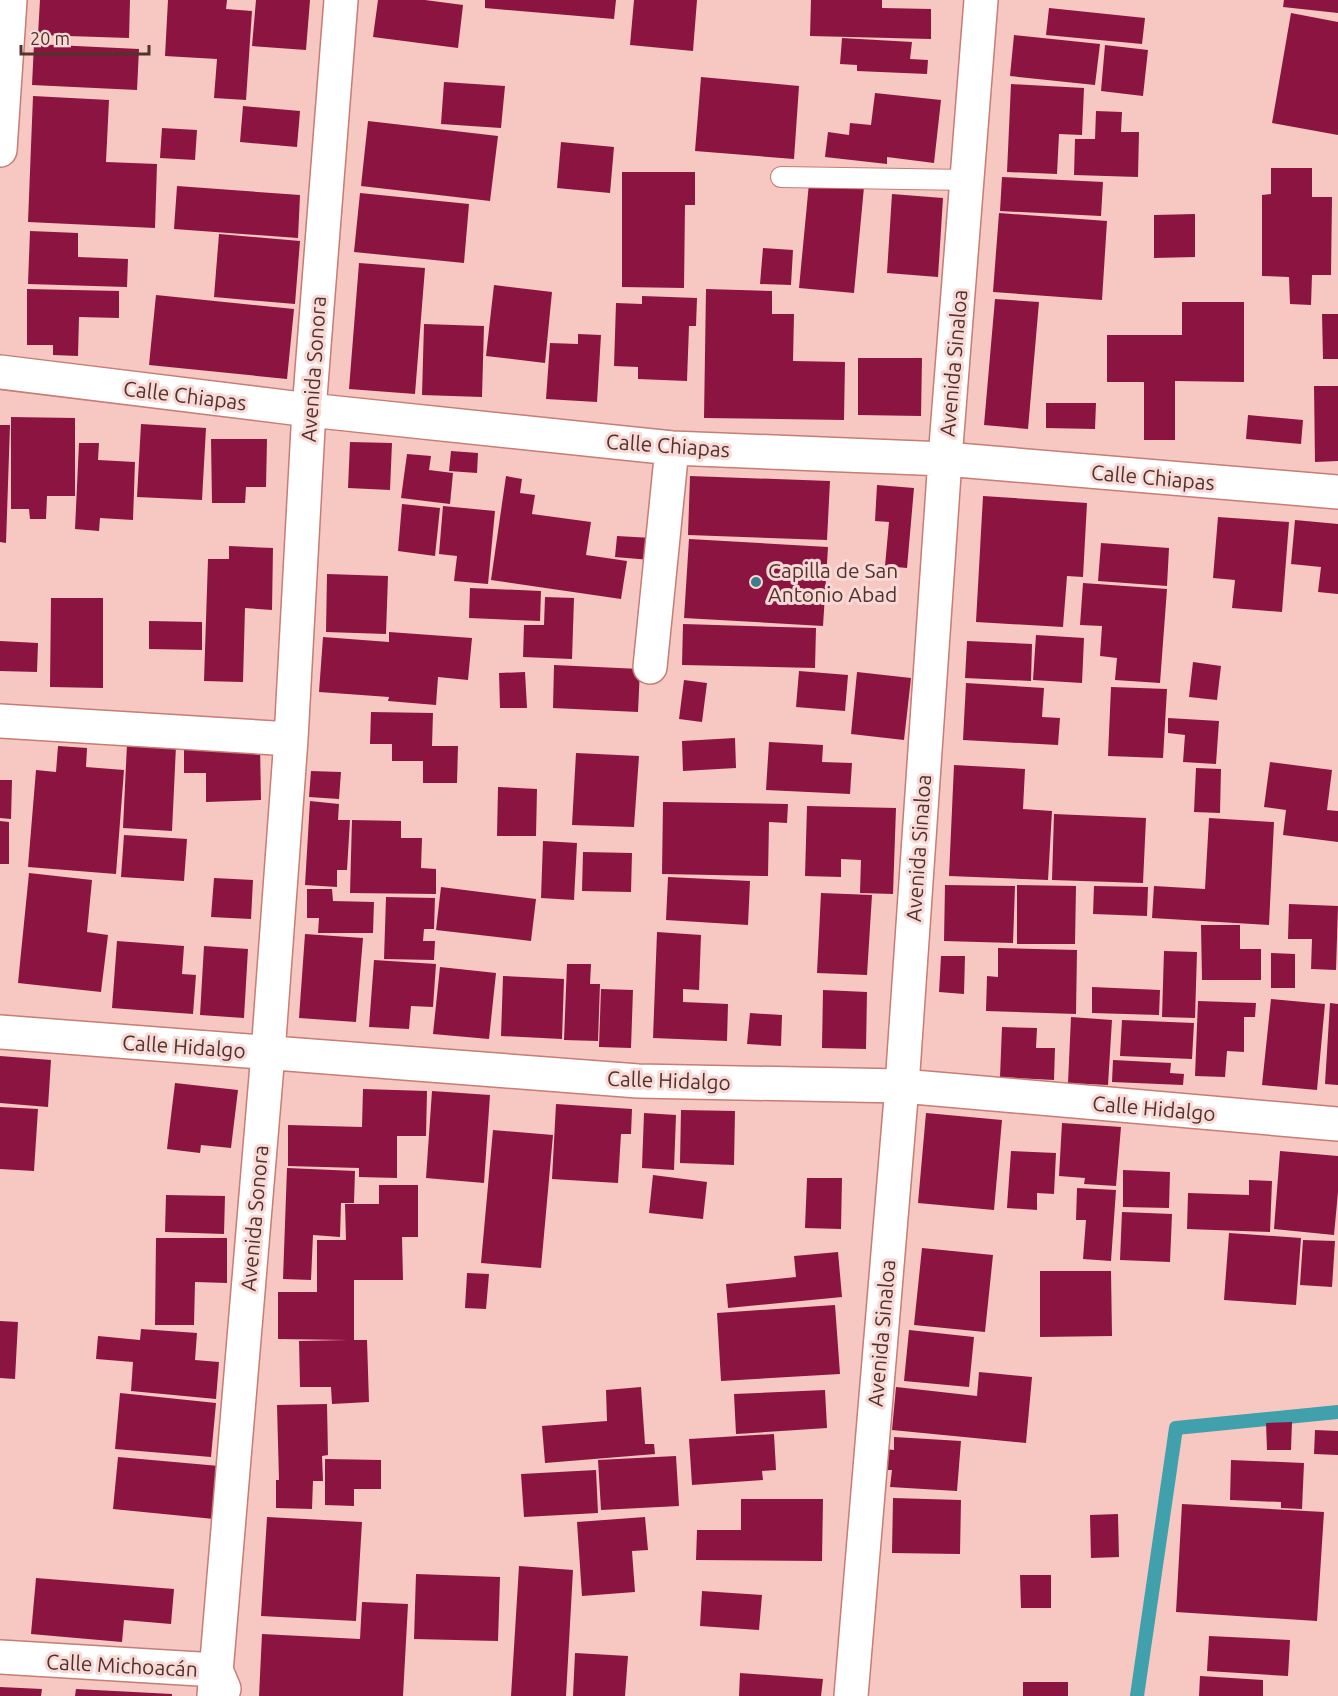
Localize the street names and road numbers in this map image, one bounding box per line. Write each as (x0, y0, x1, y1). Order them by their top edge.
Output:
street label: Avenida Sinaloa (935, 288, 971, 438)
street label: Avenida Sonora (296, 295, 330, 443)
street label: Calle Chiapas (122, 376, 248, 414)
street label: Calle Chiapas (605, 429, 731, 461)
street label: Calle Chiapas (1090, 460, 1216, 494)
street label: Avenida Sinaloa (901, 774, 935, 922)
street label: Calle Hidalgo (121, 1030, 247, 1062)
street label: Calle Hidalgo (607, 1066, 731, 1094)
street label: Calle Hidalgo (1091, 1091, 1217, 1125)
street label: Avenida Sonora (236, 1144, 272, 1292)
street label: Avenida Sinaloa (863, 1258, 899, 1408)
street label: Calle Michoacán (46, 1649, 198, 1681)

